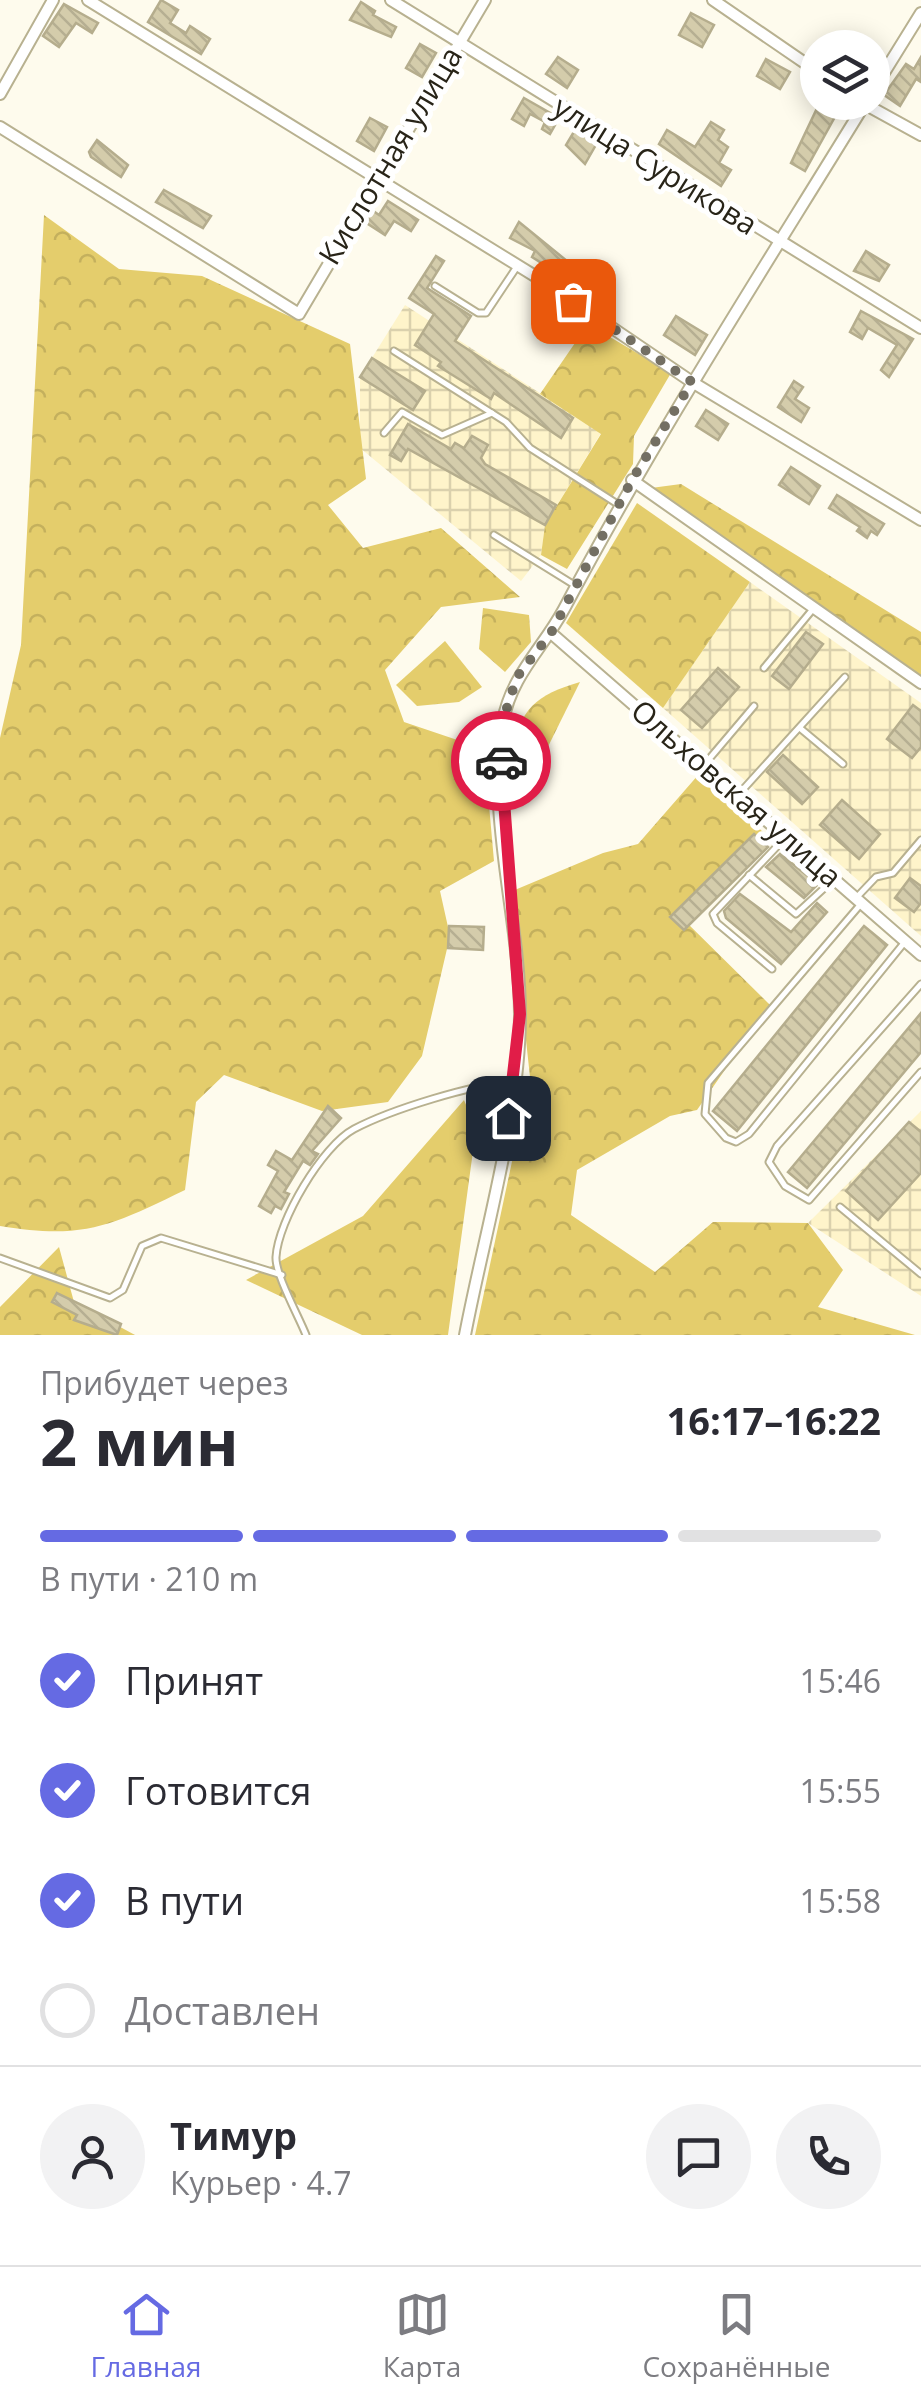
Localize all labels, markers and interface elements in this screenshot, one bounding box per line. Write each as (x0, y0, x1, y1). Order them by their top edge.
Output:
map controls (800, 30, 890, 120)
button: layers (800, 30, 890, 120)
street label: Кислотная улица (308, 38, 471, 272)
street label: улица Сурикова (546, 86, 766, 244)
pin (531, 259, 616, 344)
icon: bag (546, 274, 601, 329)
street label: Ольховская улица (623, 690, 851, 896)
courier (451, 711, 551, 811)
icon: car (474, 734, 529, 789)
pin (466, 1076, 551, 1161)
icon: home (481, 1091, 536, 1146)
text: Прибудет через (40, 1361, 288, 1404)
text: 16:17–16:22 (667, 1394, 881, 1446)
text: 2 мин (40, 1397, 239, 1485)
text: В пути · 210 m (40, 1557, 258, 1600)
icon: check (40, 1653, 95, 1708)
text: Принят (125, 1654, 263, 1706)
text: 15:46 (799, 1659, 881, 1702)
icon: check (40, 1763, 95, 1818)
text: Готовится (125, 1764, 311, 1816)
text: 15:55 (799, 1769, 881, 1812)
icon: check (40, 1873, 95, 1928)
text: В пути (125, 1874, 244, 1926)
text: 15:58 (799, 1879, 881, 1922)
text: Доставлен (125, 1984, 320, 2036)
button: person (40, 2104, 145, 2209)
button: chat (646, 2104, 751, 2209)
button: phone (776, 2104, 881, 2209)
text: Тимур (170, 2109, 297, 2161)
text: Курьер · 4.7 (170, 2161, 352, 2204)
tab: Главная (91, 2287, 202, 2385)
tab: Карта (383, 2287, 461, 2385)
tab: Сохранённые (642, 2287, 830, 2385)

